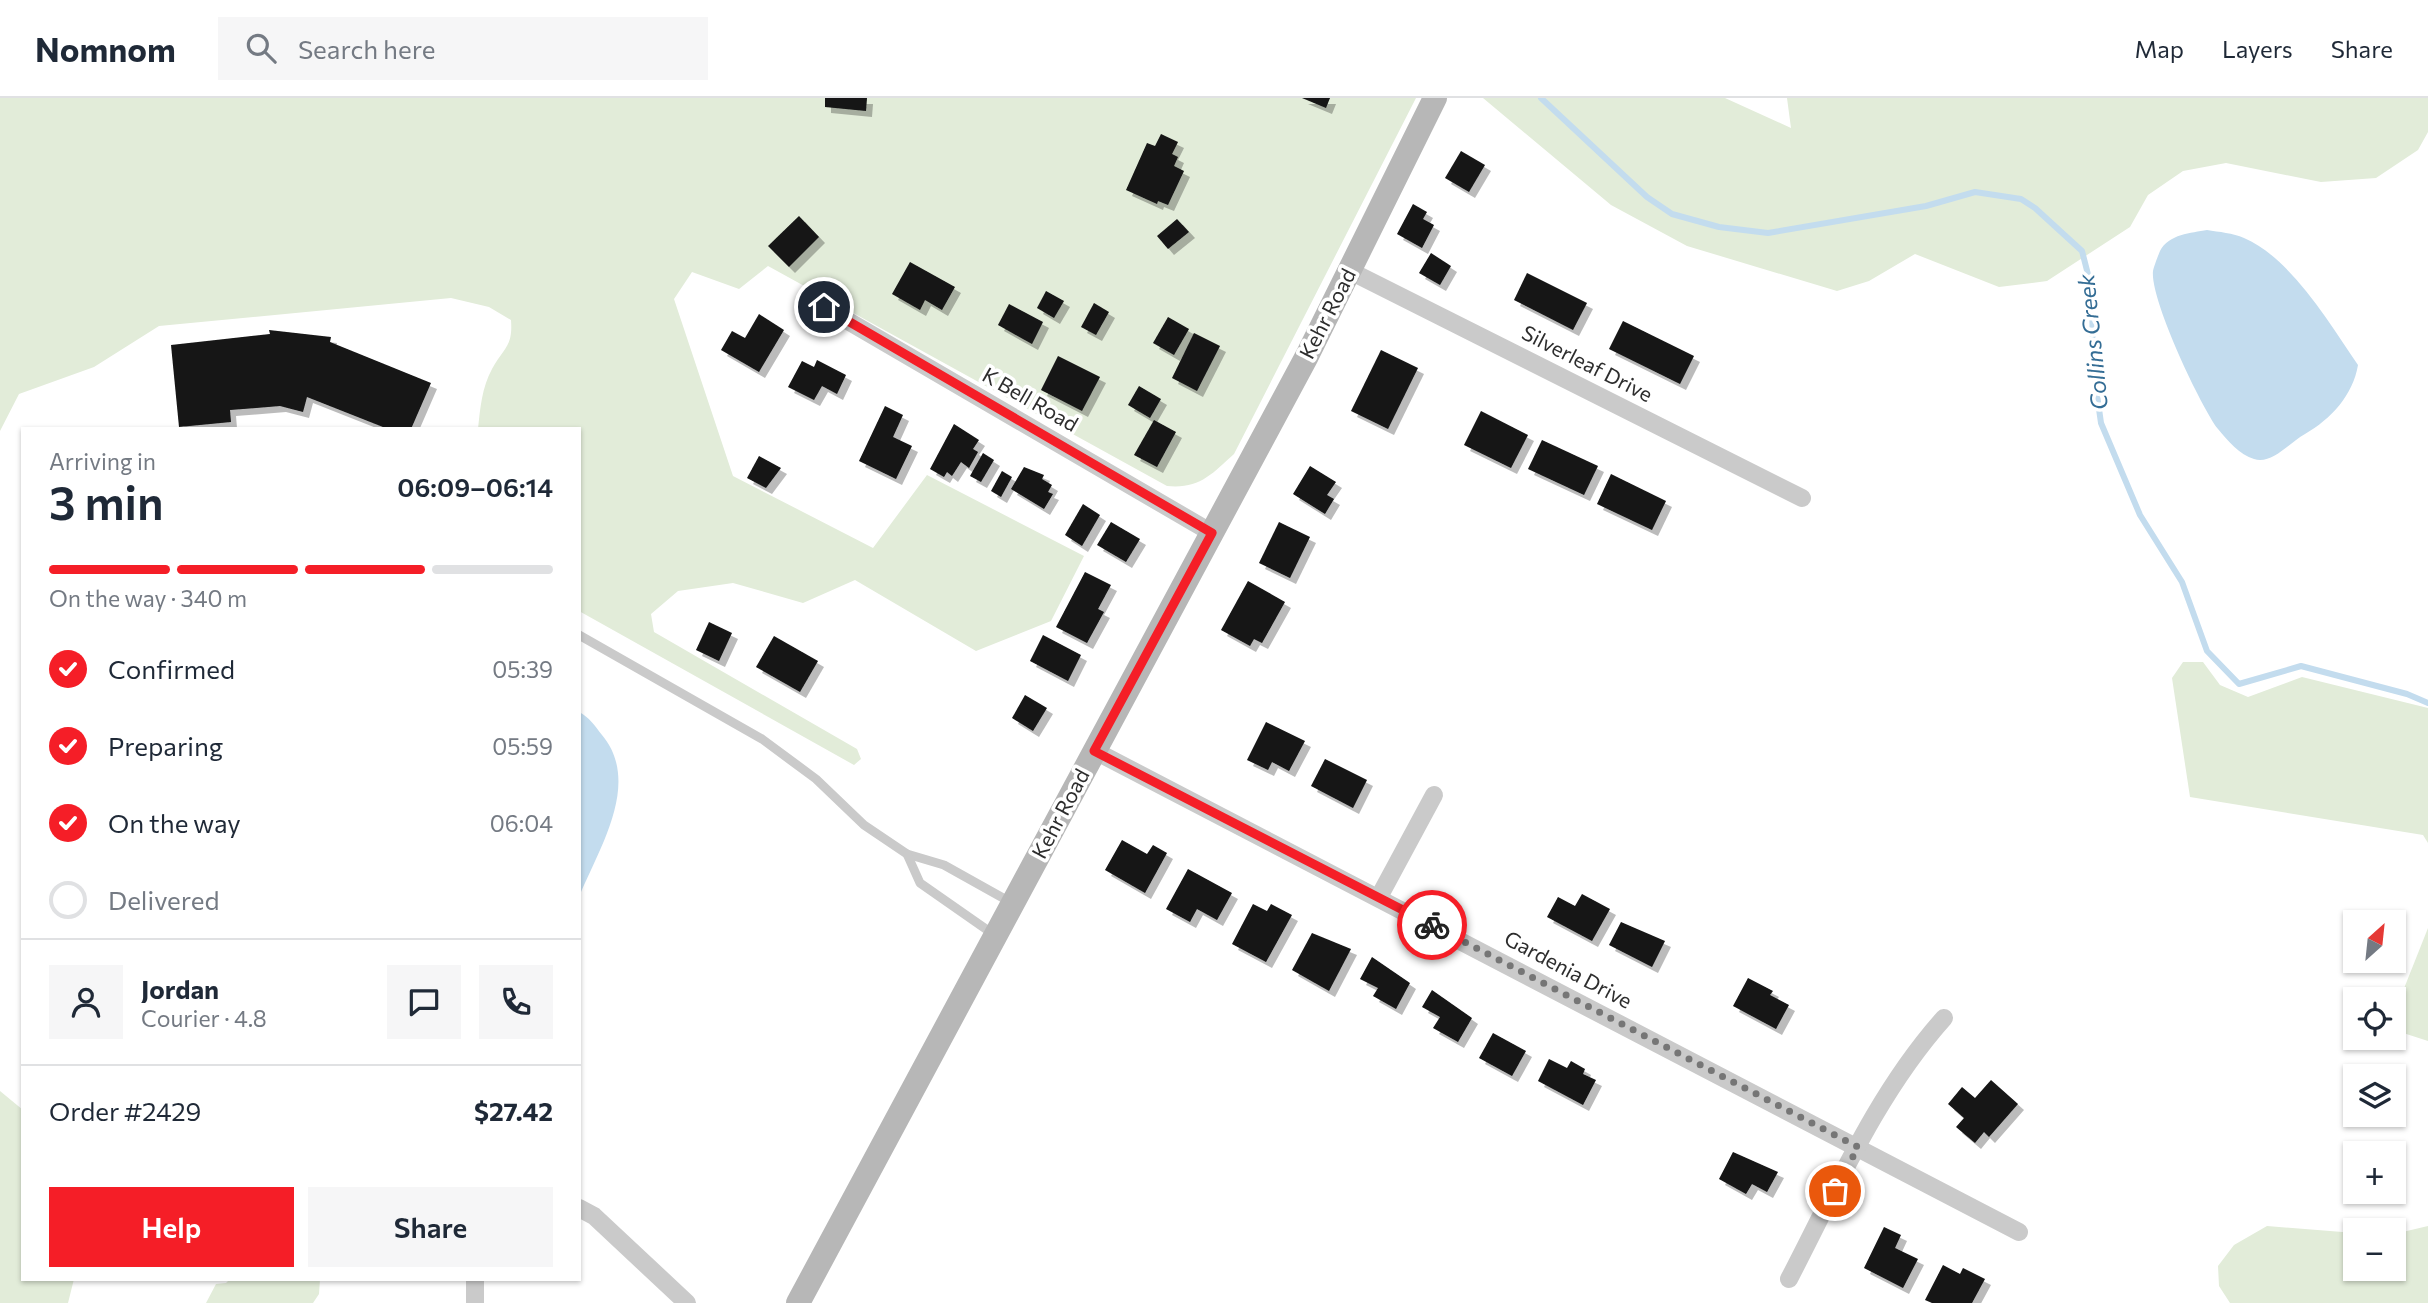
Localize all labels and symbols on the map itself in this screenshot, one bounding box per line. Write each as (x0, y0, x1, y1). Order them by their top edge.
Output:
street label: Kehr Road (1293, 264, 1360, 363)
water label: Collins Creek (2071, 272, 2113, 411)
pin (794, 277, 854, 337)
street label: Silverleaf Drive (1518, 319, 1657, 406)
street label: K Bell Road (978, 361, 1083, 436)
street label: Kehr Road (1026, 764, 1094, 862)
courier (1397, 890, 1467, 960)
north arrow (2343, 910, 2406, 973)
street label: Gardenia Drive (1501, 925, 1637, 1013)
pin (1805, 1161, 1865, 1221)

